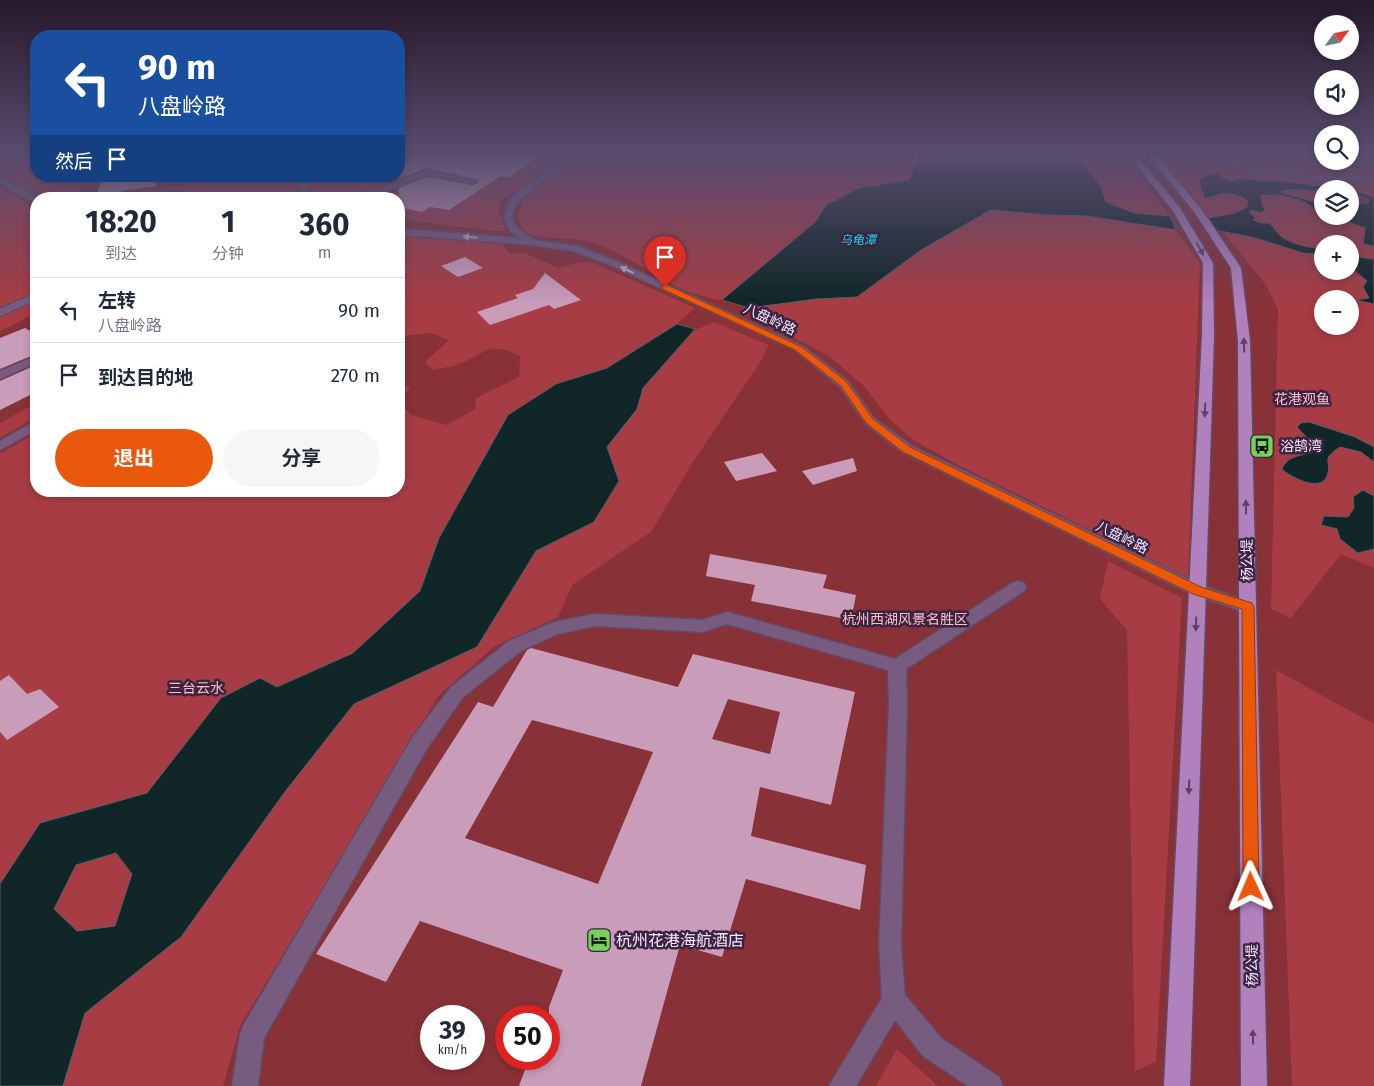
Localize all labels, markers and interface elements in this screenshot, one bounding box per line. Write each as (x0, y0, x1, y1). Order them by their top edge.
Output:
north arrow (1314, 15, 1359, 60)
map controls (1314, 15, 1359, 335)
text: 90 m (138, 46, 216, 88)
icon: left (55, 50, 120, 115)
button: sound (1314, 70, 1359, 115)
text: 八盘岭路 (138, 93, 226, 120)
button: search (1314, 125, 1359, 170)
icon: arrive (103, 145, 131, 173)
text: 然后 (55, 150, 93, 173)
button: layers (1314, 180, 1359, 225)
text: 18:20 (85, 204, 157, 240)
text: 1 (221, 204, 235, 240)
text: 360 (300, 207, 350, 243)
one-way arrow (462, 232, 478, 240)
water label: 乌龟潭 (840, 233, 878, 247)
button: + (1314, 235, 1359, 280)
pin (644, 236, 686, 287)
one-way arrow (1196, 242, 1204, 257)
text: m (318, 243, 331, 262)
icon: arrive (651, 243, 679, 271)
text: 到达 (105, 244, 137, 263)
text: 分钟 (212, 244, 244, 263)
one-way arrow (620, 265, 634, 273)
text: 左转 (98, 289, 136, 312)
button: − (1314, 290, 1359, 335)
icon: left (55, 296, 83, 324)
text: 90 m (338, 299, 380, 322)
street label: 八盘岭路 (741, 300, 799, 339)
text: 八盘岭路 (98, 316, 162, 335)
one-way arrow (1240, 337, 1248, 353)
icon: arrive (55, 361, 83, 389)
text: 270 m (331, 364, 380, 387)
text: 到达目的地 (98, 366, 193, 389)
park label: 花港观鱼 (1274, 391, 1330, 408)
one-way arrow (1200, 402, 1208, 418)
button: 退出 (55, 429, 213, 487)
button: 分享 (223, 429, 380, 487)
bus stop icon: 浴鹄湾 (1249, 433, 1275, 459)
place label: 浴鹄湾 (1280, 438, 1322, 455)
one-way arrow (1242, 499, 1250, 515)
street label: 八盘岭路 (1093, 518, 1151, 557)
street label: 杨公堤 (1239, 539, 1256, 581)
park label: 杭州西湖风景名胜区 (842, 611, 968, 628)
one-way arrow (1191, 617, 1199, 633)
park label: 三台云水 (168, 680, 224, 697)
one-way arrow (1185, 779, 1193, 795)
position arrow (1224, 860, 1276, 912)
hotel icon: 杭州花港海航酒店 (586, 927, 612, 953)
place label: 杭州花港海航酒店 (616, 931, 744, 950)
street label: 杨公堤 (1244, 944, 1261, 986)
speed limit sign: 50 (495, 1005, 560, 1070)
text: 39 (439, 1016, 466, 1046)
one-way arrow (1249, 1029, 1257, 1045)
text: km/h (438, 1043, 467, 1057)

